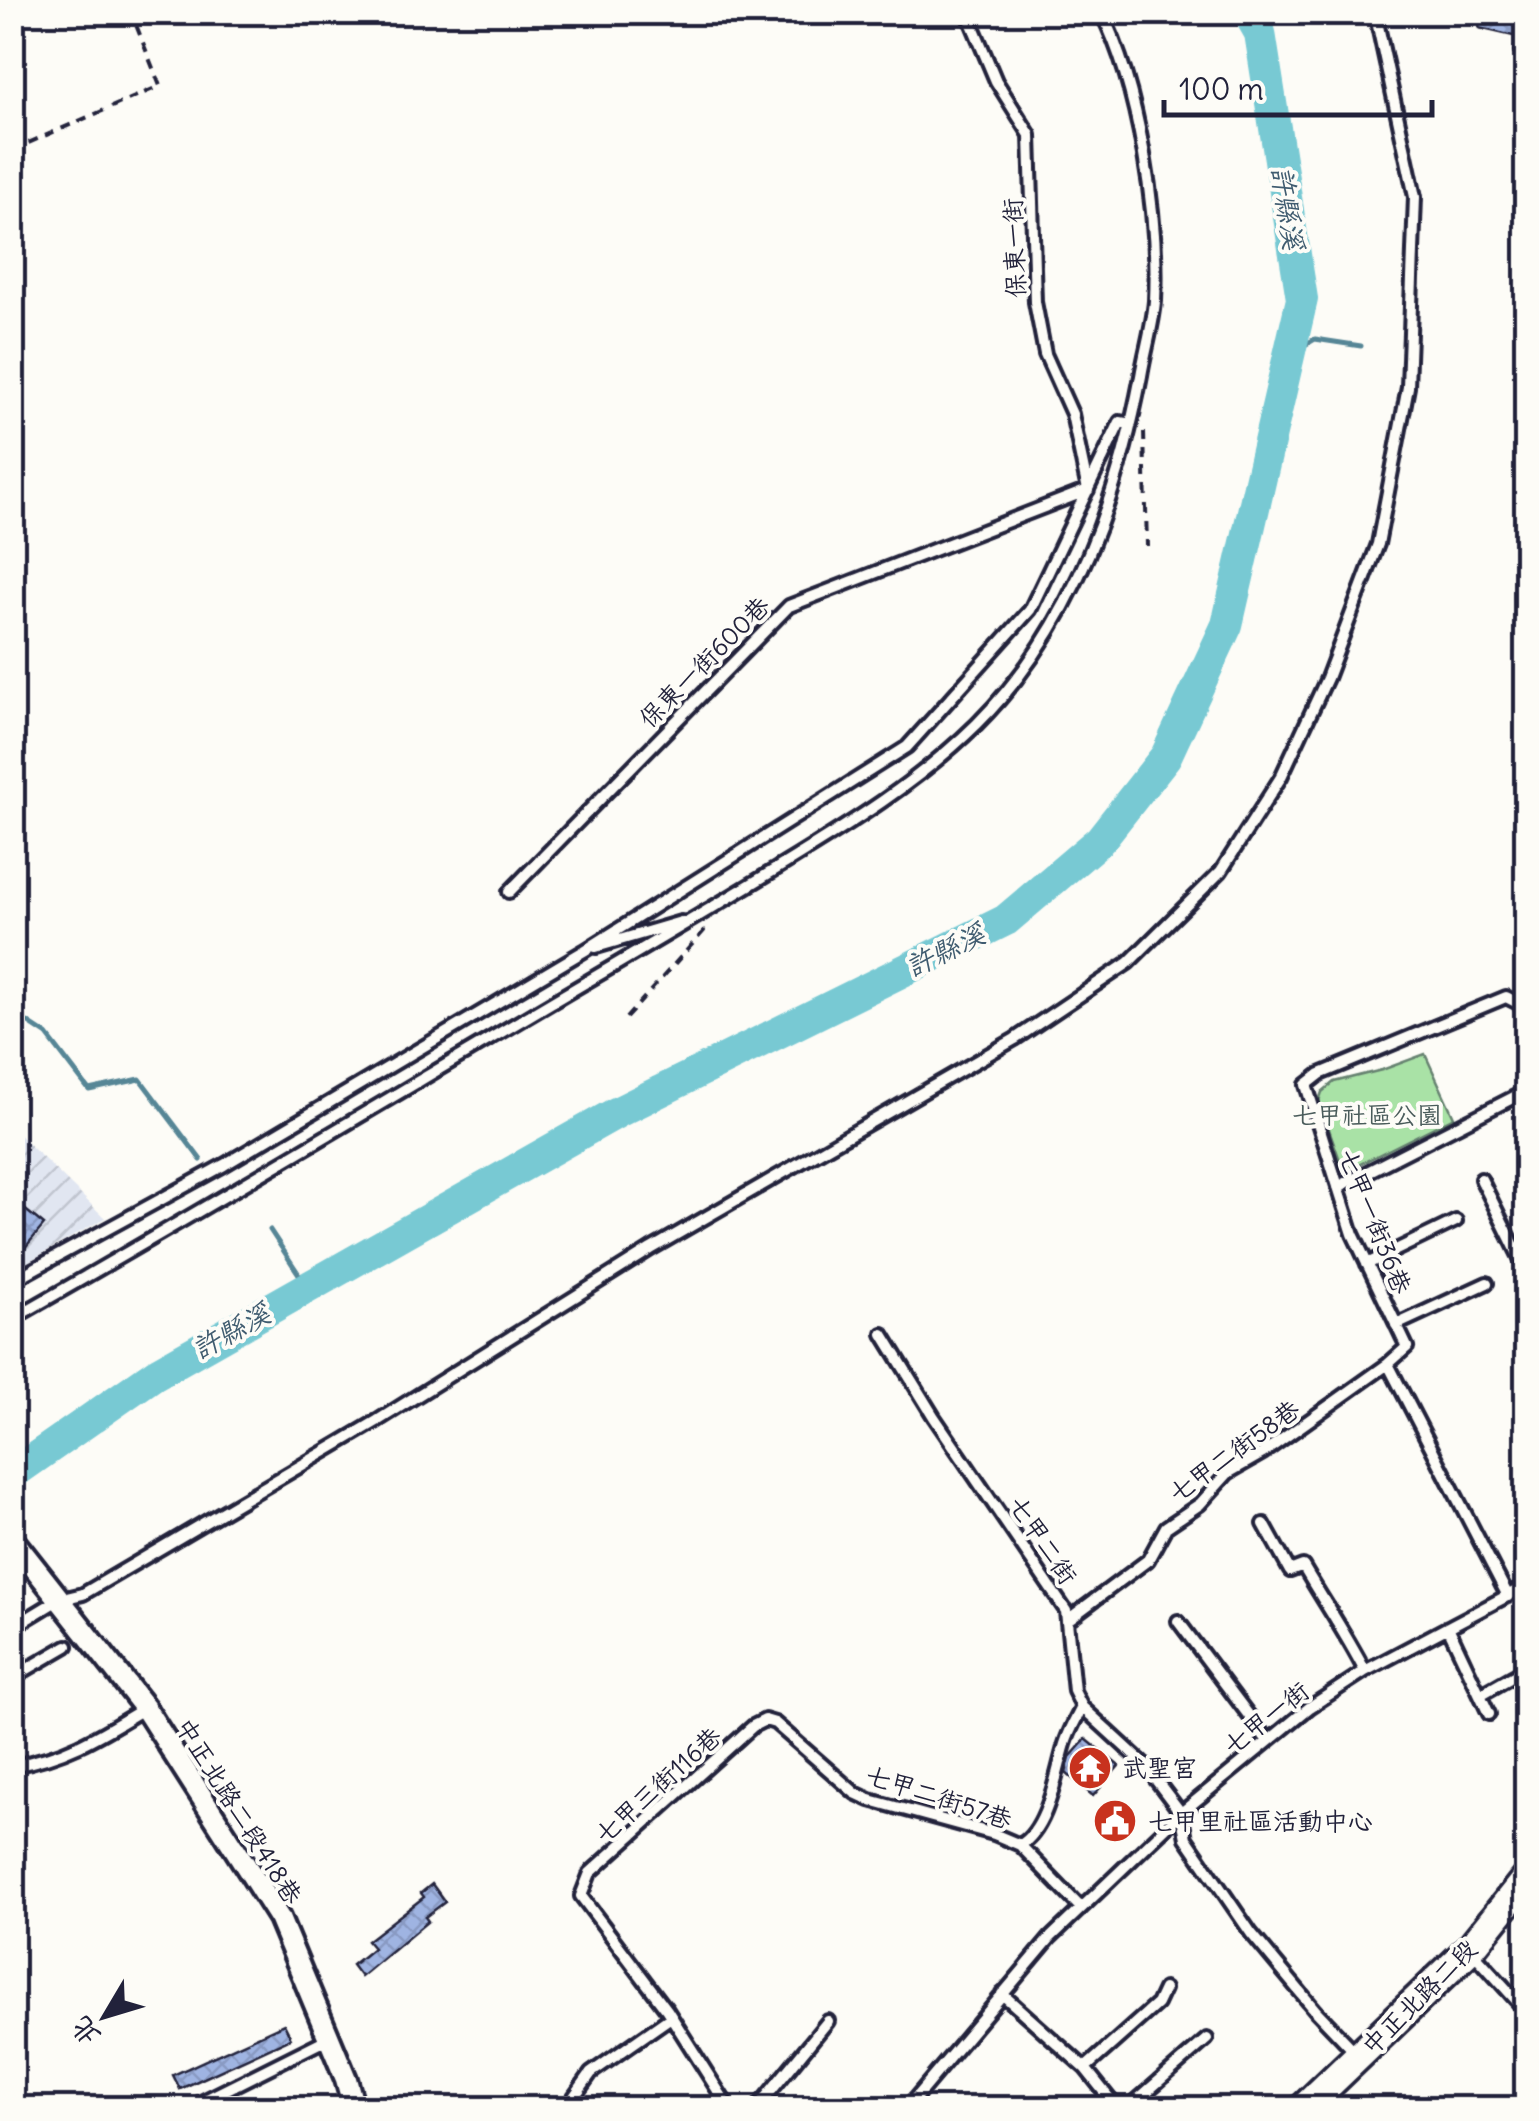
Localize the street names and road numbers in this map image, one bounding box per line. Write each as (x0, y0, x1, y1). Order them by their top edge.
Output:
street label: 保東一街 (996, 197, 1032, 299)
street label: 保東一街600巷 (632, 590, 776, 734)
street label: 七甲一街36巷 (1331, 1144, 1419, 1298)
street label: 七甲二街58巷 (1162, 1393, 1306, 1509)
street label: 七甲二街 (1002, 1490, 1084, 1590)
street label: 七甲一街 (1217, 1675, 1315, 1761)
street label: 中正北路二段418巷 (169, 1712, 309, 1910)
street label: 七甲三街116巷 (588, 1720, 728, 1850)
street label: 七甲二街57巷 (862, 1758, 1016, 1836)
street label: 中正北路二段 (1355, 1933, 1483, 2061)

